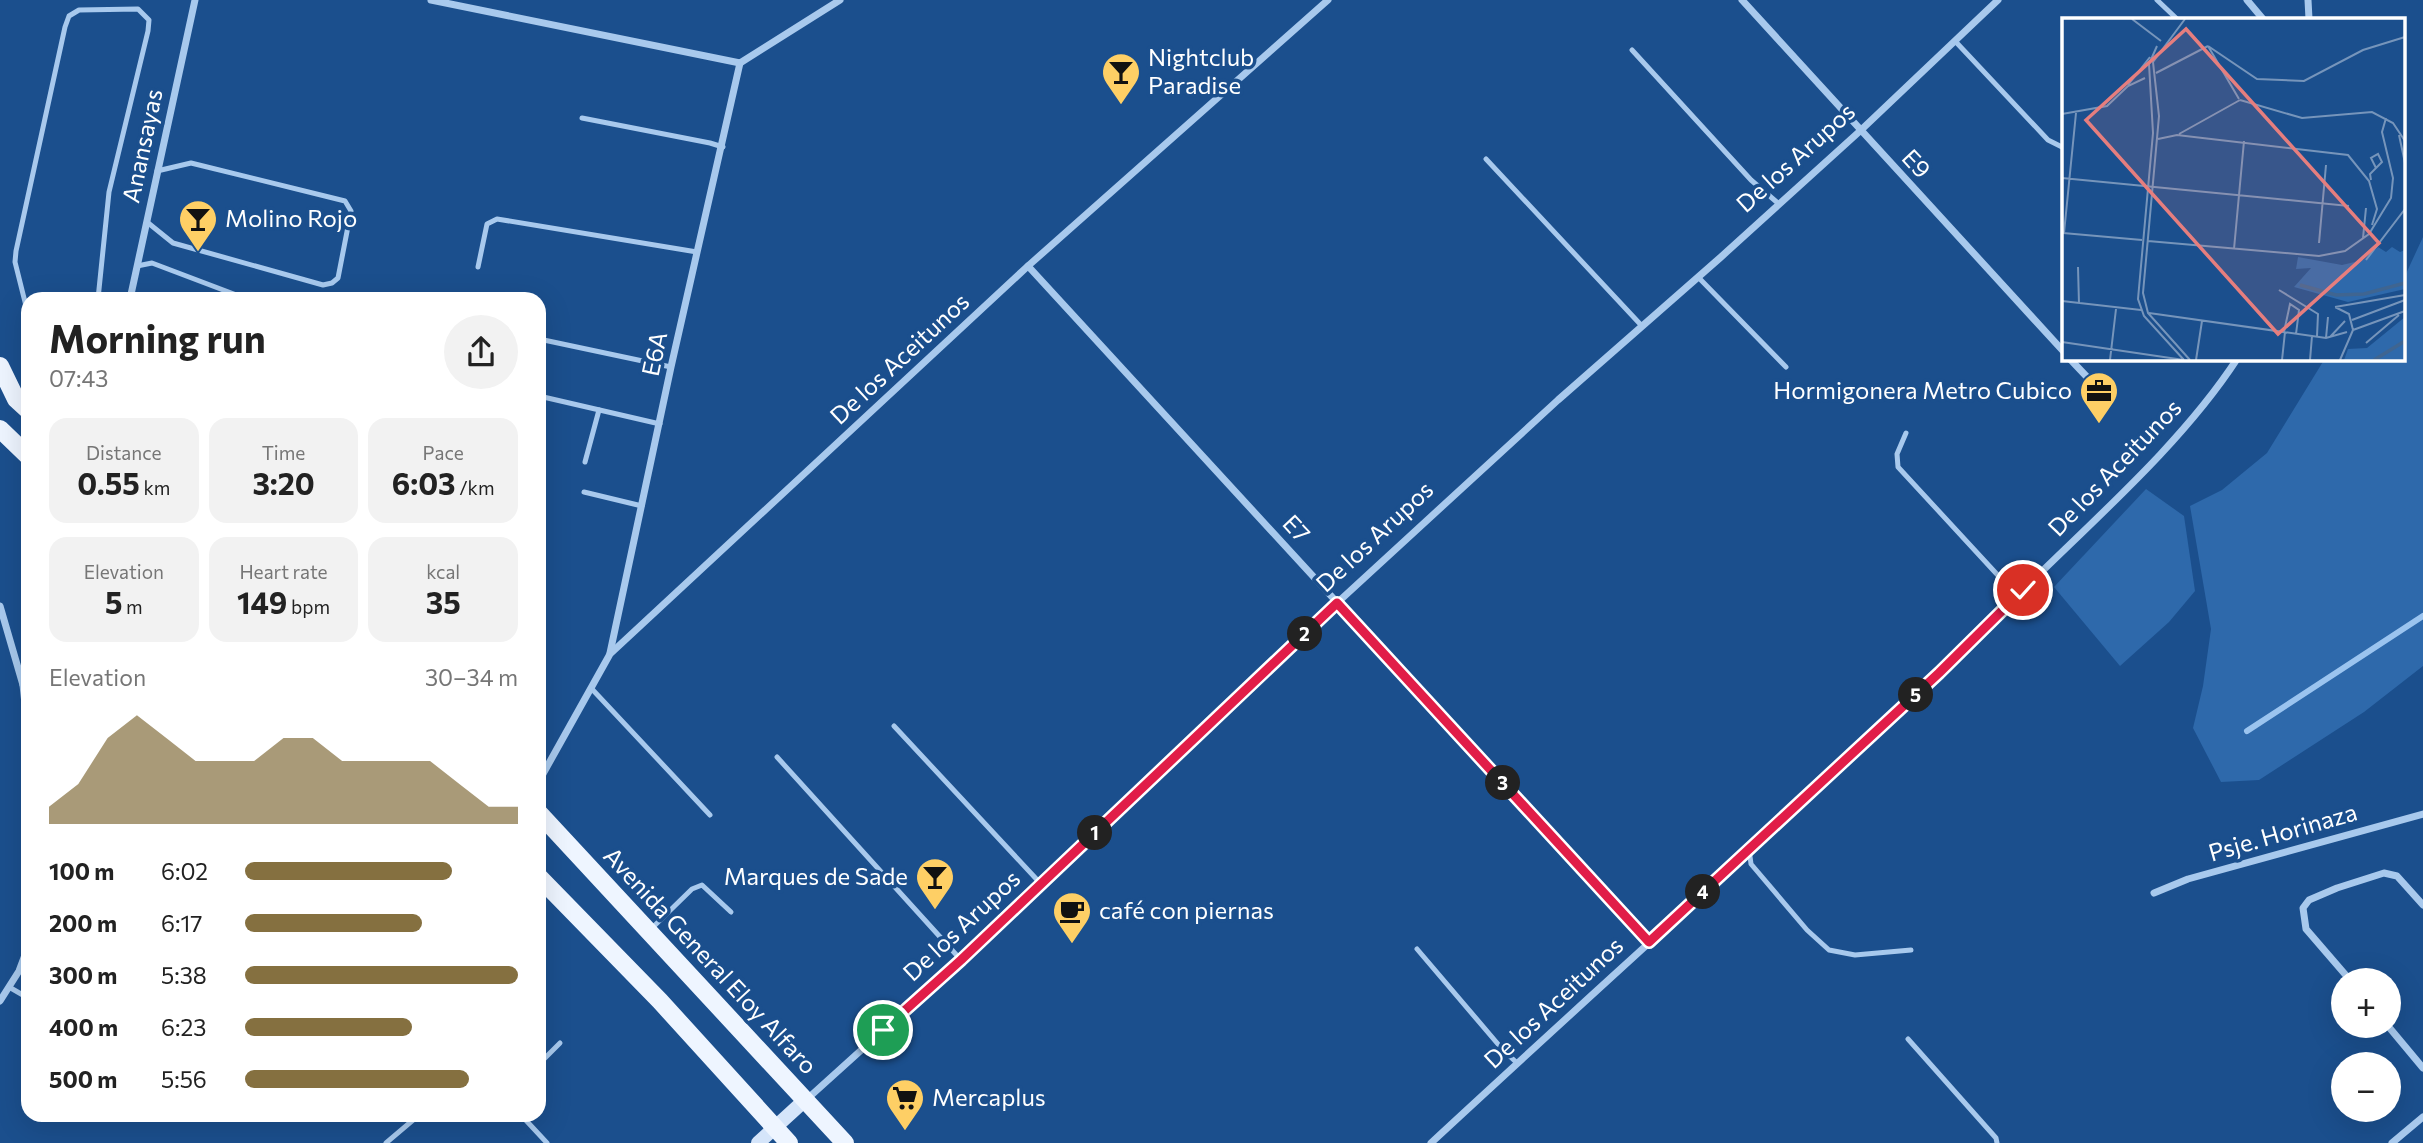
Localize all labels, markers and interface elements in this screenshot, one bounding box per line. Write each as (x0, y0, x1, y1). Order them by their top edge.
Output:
inset map (2062, 18, 2406, 360)
place label: Nightclub Paradise (1148, 42, 1254, 99)
bar icon: Nightclub Paradise (1100, 51, 1142, 106)
street label: Anansayas (115, 86, 168, 205)
street label: De los Arupos (1730, 96, 1860, 218)
street label: E9 (1897, 143, 1938, 183)
bar icon: Molino Rojo (177, 198, 219, 253)
place label: Molino Rojo (225, 203, 357, 232)
street label: De los Aceitunos (823, 286, 974, 430)
text: Morning run (49, 314, 266, 361)
button: share (444, 315, 518, 389)
street label: E6A (635, 329, 672, 379)
text: 07:43 (49, 364, 108, 392)
office icon: Hormigonera Metro Cubico (2078, 370, 2120, 425)
place label: Hormigonera Metro Cubico (1773, 375, 2072, 404)
street label: De los Aceitunos (2041, 392, 2187, 542)
text: Distance (86, 441, 162, 464)
text: Time (262, 441, 305, 464)
text: Pace (423, 441, 464, 464)
text: 0.55 (77, 464, 140, 501)
text: 3:20 (252, 464, 315, 501)
text: 6:03 (392, 464, 456, 501)
street label: De los Arupos (1309, 474, 1439, 597)
text: km (140, 476, 170, 499)
text: /km (456, 476, 494, 499)
street label: E7 (1277, 508, 1317, 548)
text: Elevation (84, 560, 164, 583)
text: Heart rate (239, 560, 328, 583)
text: kcal (426, 560, 460, 583)
pin (1993, 560, 2053, 620)
icon: check (2004, 571, 2042, 609)
text: 5 (105, 583, 122, 620)
text: 149 (237, 583, 287, 620)
text: 35 (426, 583, 461, 620)
text: m (122, 595, 143, 618)
text: bpm (287, 595, 330, 618)
pin: 2 (1288, 616, 1322, 652)
text: 2 (1299, 622, 1310, 645)
text: Elevation (49, 663, 146, 691)
text: 30–34 m (425, 663, 518, 691)
pin: 5 (1898, 678, 1934, 712)
text: 5 (1910, 683, 1921, 706)
pin: 3 (1486, 766, 1520, 800)
text: 3 (1497, 771, 1508, 794)
street label: Psje. Horinaza (2205, 796, 2360, 867)
pin: 1 (1078, 816, 1112, 850)
text: 1 (1090, 821, 1099, 844)
street label: Avenida General Eloy Alfaro (598, 841, 824, 1079)
bar icon: Marques de Sade (914, 856, 956, 911)
text: 100 m (49, 857, 114, 885)
text: 6:02 (161, 857, 208, 885)
place label: Marques de Sade (724, 861, 908, 890)
street label: De los Arupos (896, 863, 1026, 986)
pin: 4 (1686, 874, 1720, 910)
text: 4 (1697, 880, 1708, 903)
cafe icon: café con piernas (1051, 890, 1093, 945)
place label: café con piernas (1099, 895, 1274, 924)
text: 200 m (49, 909, 117, 937)
text: 6:17 (161, 909, 202, 937)
street label: De los Aceitunos (1477, 930, 1628, 1074)
text: 300 m (49, 961, 117, 989)
text: 5:38 (161, 961, 207, 989)
map controls (2331, 968, 2401, 1122)
button: + (2331, 968, 2401, 1038)
pin (853, 1000, 913, 1060)
icon: arrive (864, 1011, 902, 1049)
text: 400 m (49, 1013, 118, 1041)
text: 6:23 (161, 1013, 206, 1041)
button: − (2331, 1052, 2401, 1122)
text: 500 m (49, 1065, 117, 1093)
text: 5:56 (161, 1065, 207, 1093)
supermarket icon: Mercaplus (884, 1077, 926, 1132)
place label: Mercaplus (932, 1082, 1046, 1111)

